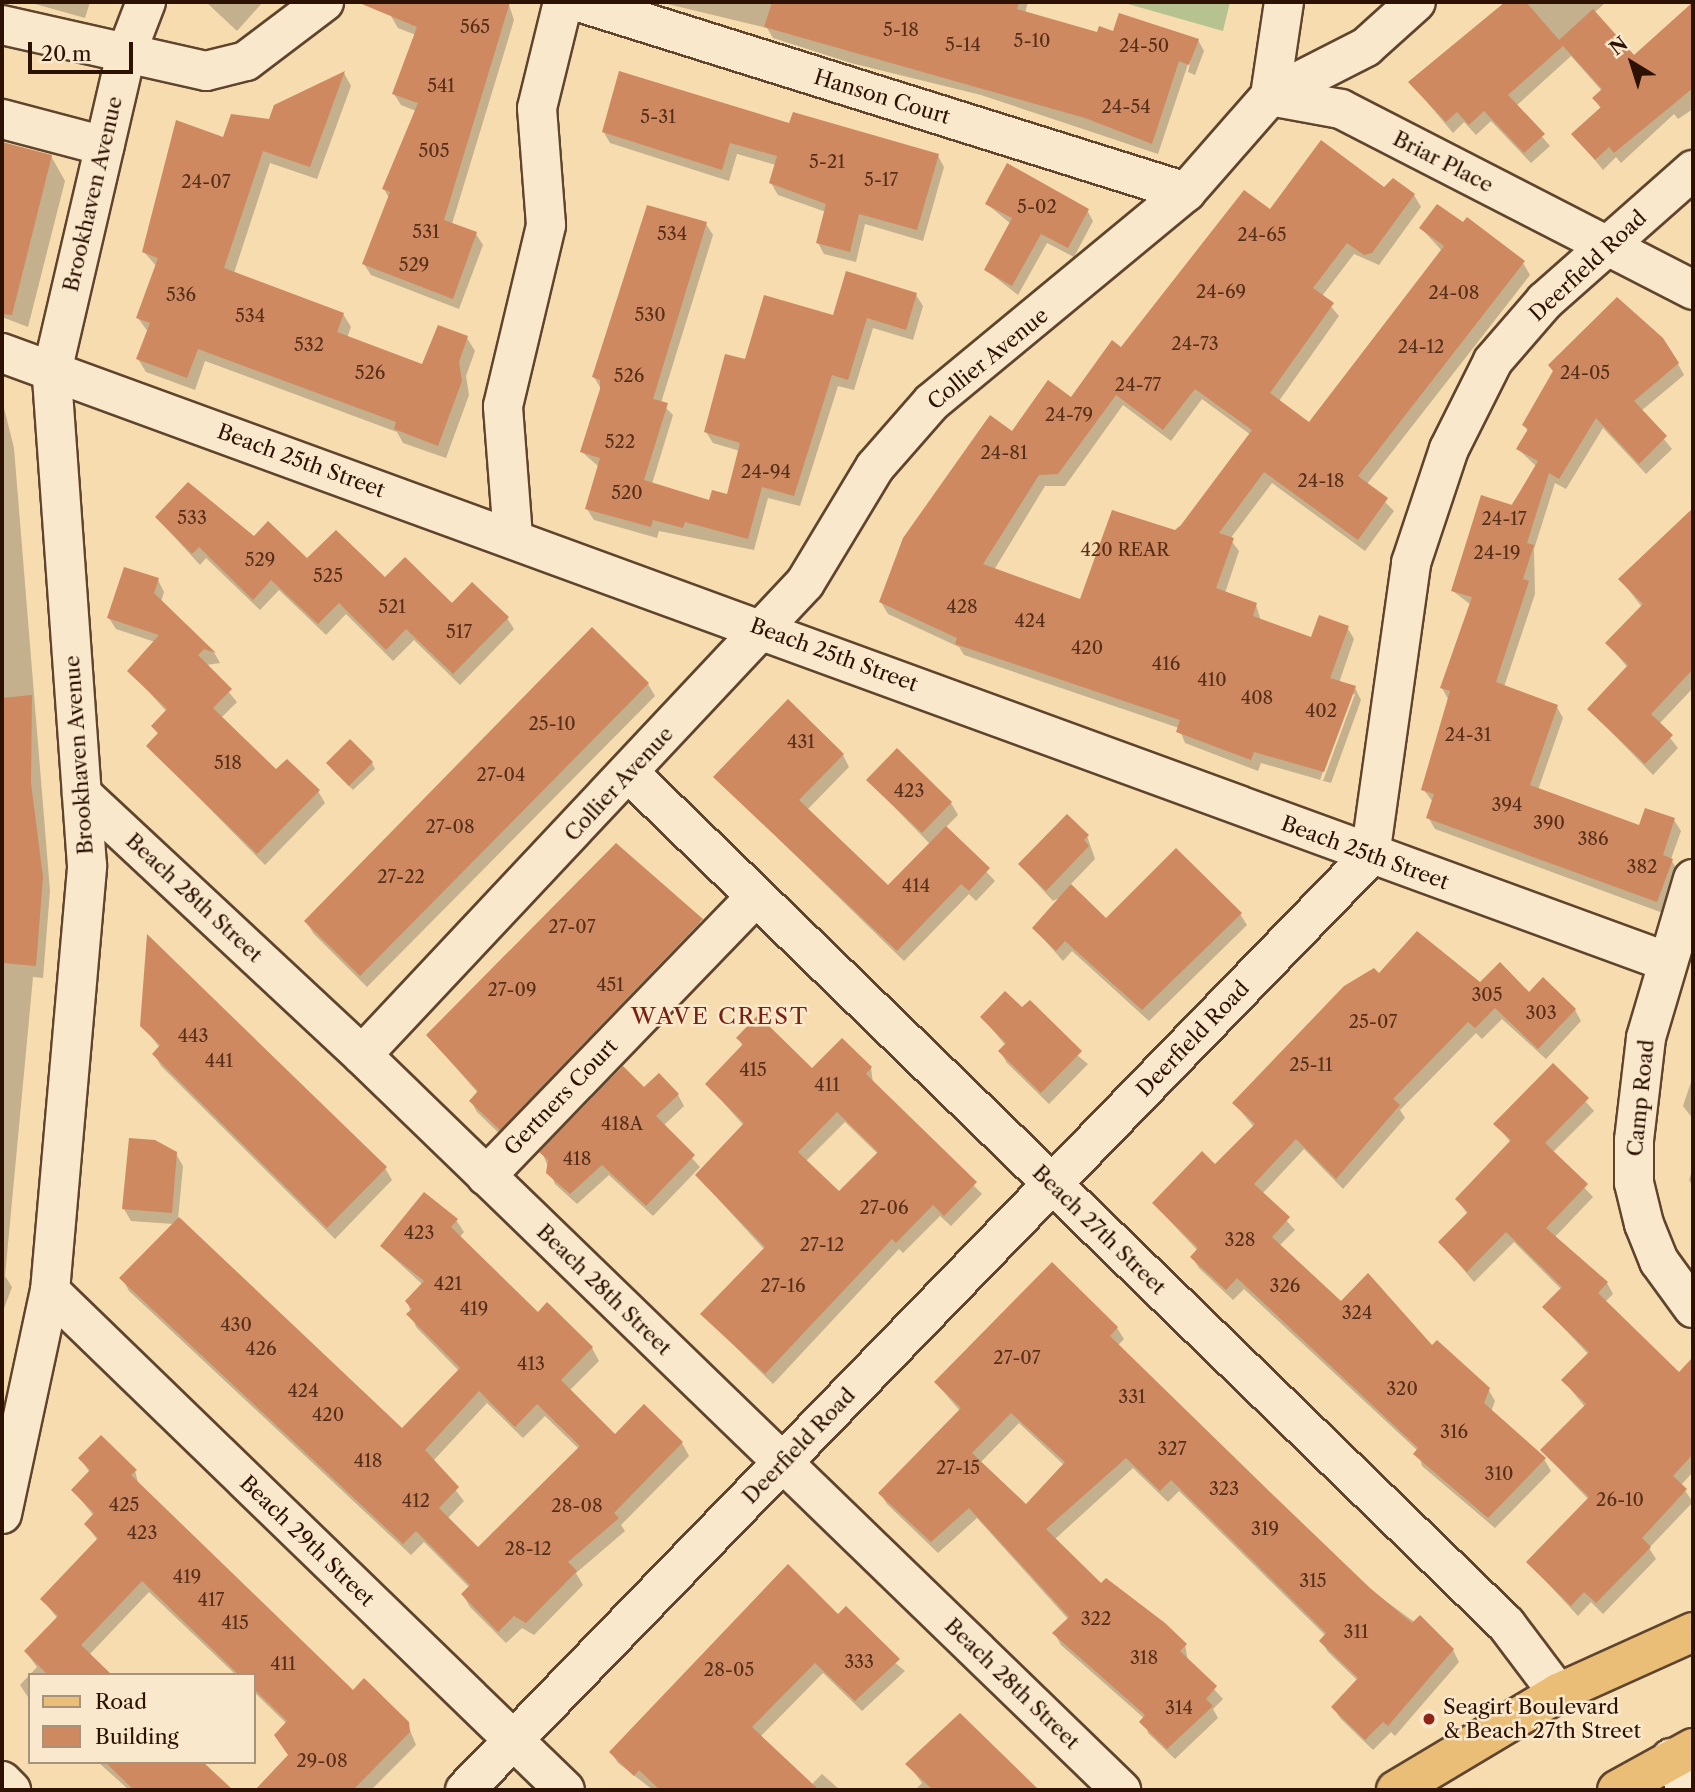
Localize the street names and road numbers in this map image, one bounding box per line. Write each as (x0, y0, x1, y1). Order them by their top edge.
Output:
street label: Hanson Court (811, 64, 953, 130)
street label: Brookhaven Avenue (58, 93, 128, 295)
street label: Briar Place (1389, 126, 1497, 198)
street label: Deerfield Road (1524, 205, 1652, 327)
street label: Collier Avenue (922, 302, 1054, 416)
street label: Beach 25th Street (214, 419, 388, 503)
street label: Beach 25th Street (747, 613, 921, 697)
street label: Brookhaven Avenue (59, 654, 99, 856)
street label: Collier Avenue (559, 721, 679, 847)
street label: Beach 25th Street (1278, 811, 1452, 895)
street label: Beach 28th Street (121, 828, 267, 968)
street label: Deerfield Road (1132, 976, 1254, 1102)
street label: Gertners Court (499, 1034, 623, 1160)
street label: Camp Road (1622, 1038, 1660, 1158)
street label: Beach 27th Street (1027, 1160, 1171, 1300)
street label: Beach 28th Street (531, 1219, 677, 1361)
street label: Deerfield Road (738, 1383, 860, 1509)
street label: Beach 29th Street (234, 1470, 380, 1612)
street label: Beach 28th Street (939, 1613, 1085, 1755)

